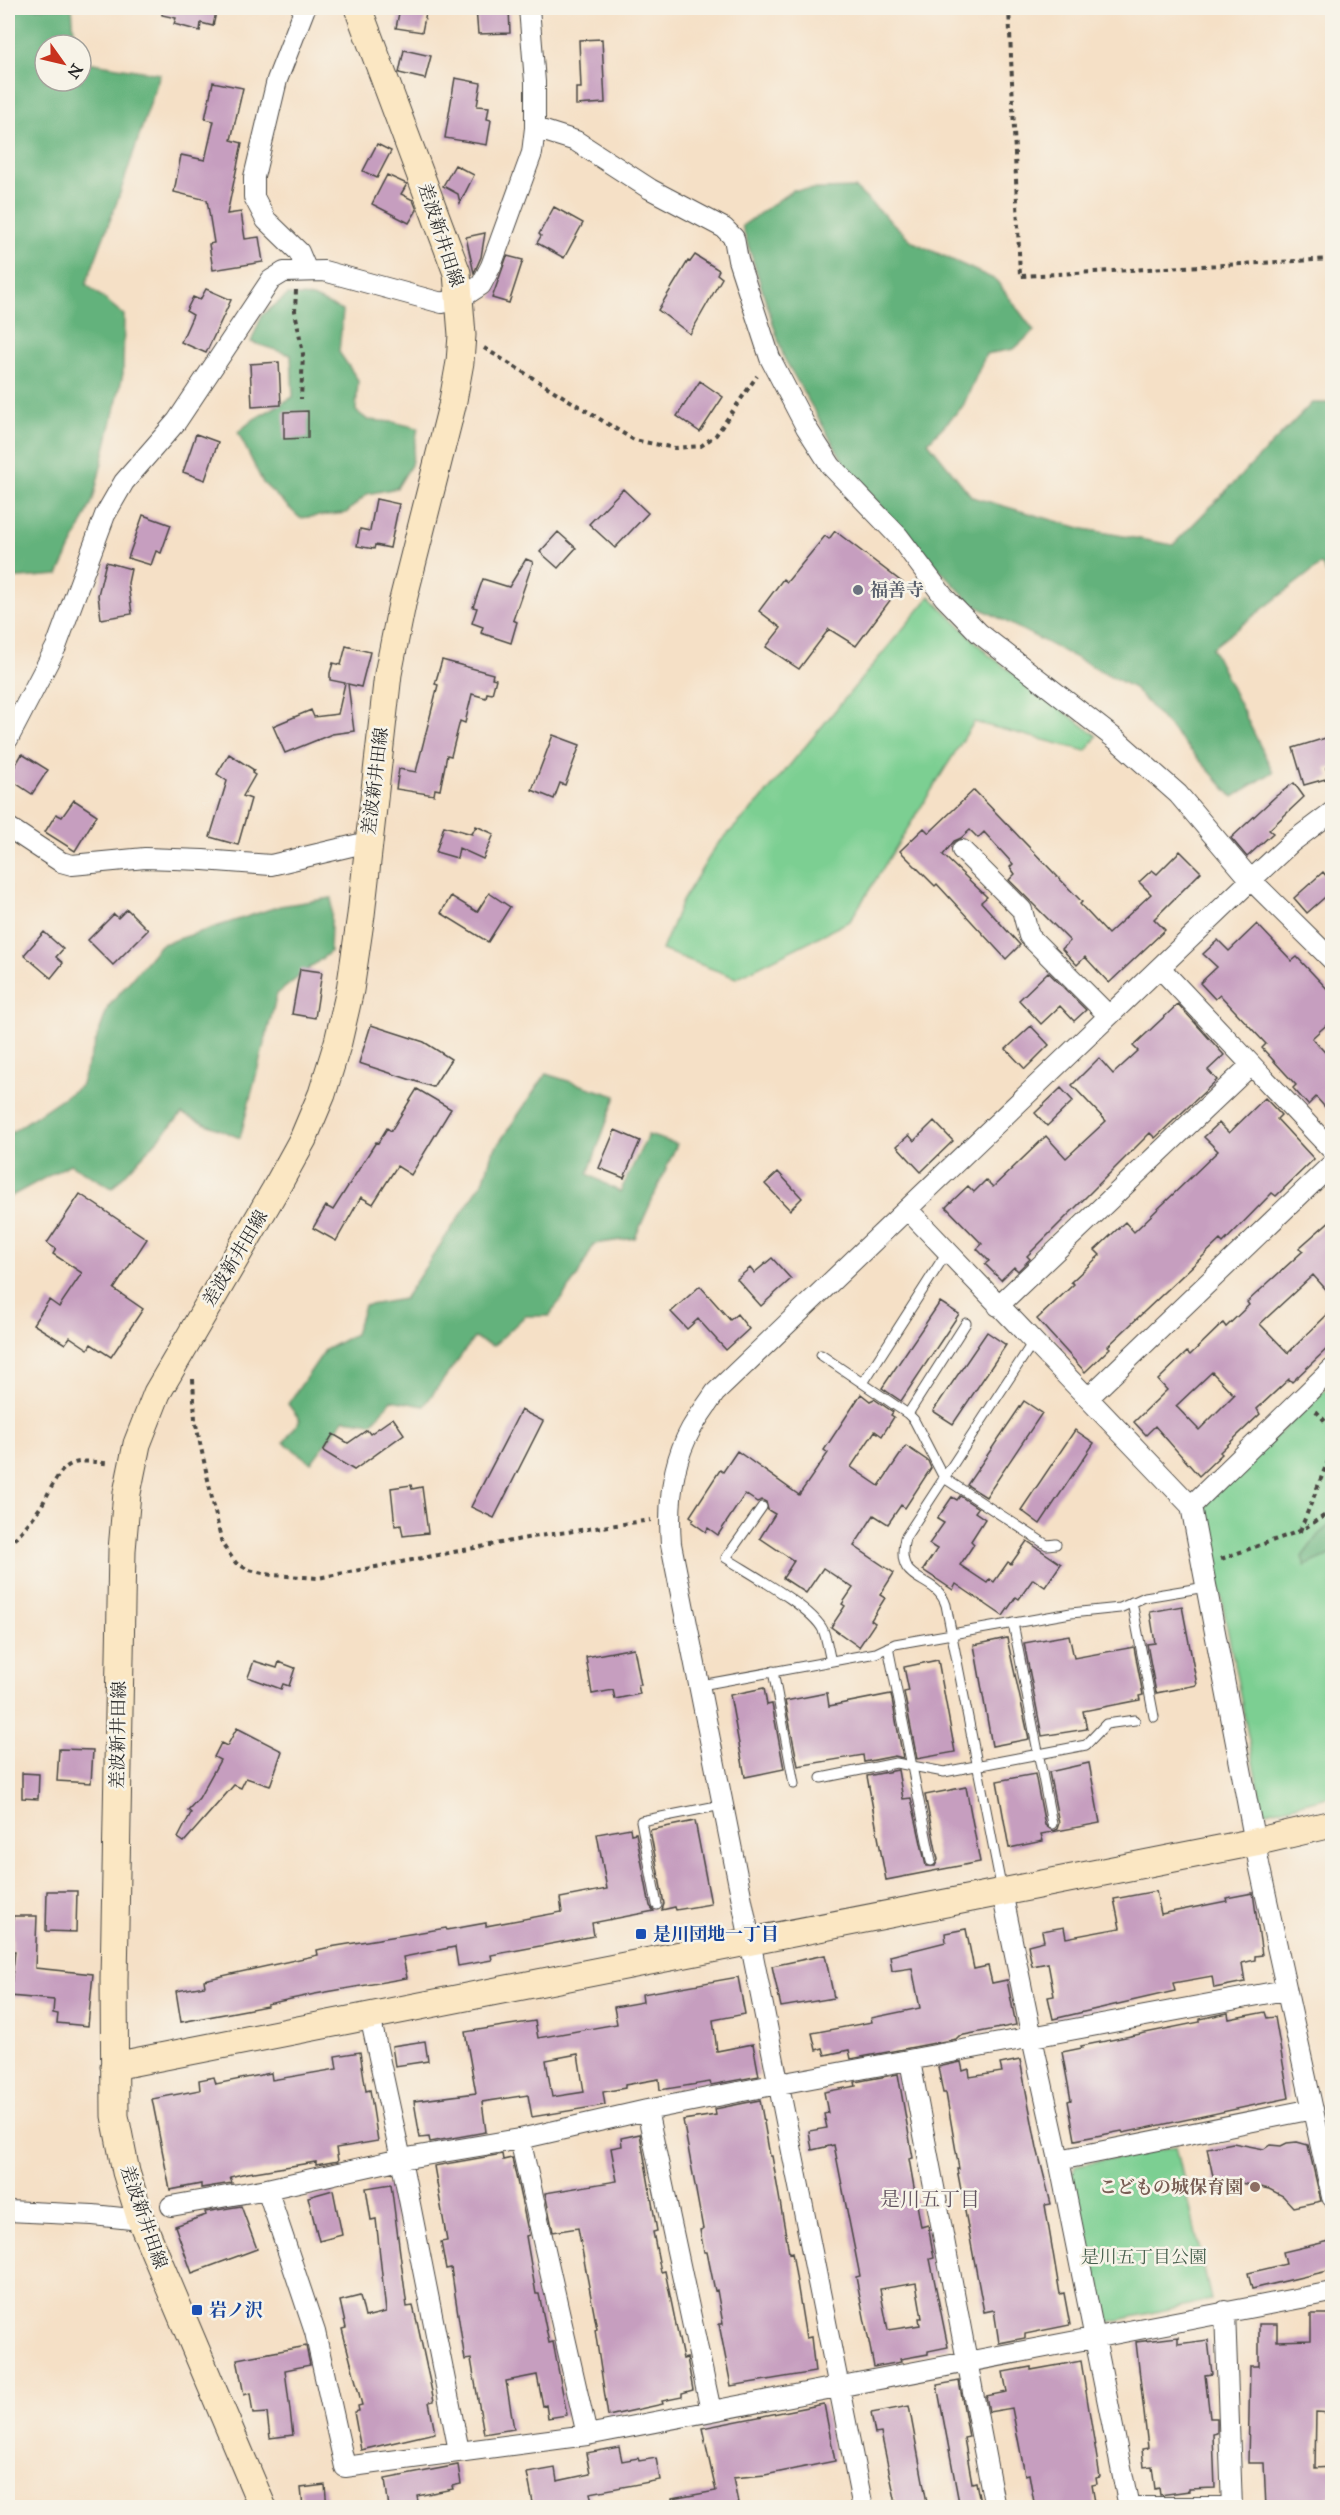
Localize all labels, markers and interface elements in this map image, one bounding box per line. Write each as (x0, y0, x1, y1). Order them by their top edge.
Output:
north arrow (33, 33, 93, 93)
text: N (63, 60, 87, 82)
street label: 差波新井田線 (414, 180, 468, 290)
place label: 福善寺 (870, 579, 924, 601)
marker: 福善寺 (851, 583, 865, 597)
street label: 差波新井田線 (358, 726, 392, 836)
street label: 差波新井田線 (198, 1206, 272, 1310)
street label: 差波新井田線 (106, 1681, 130, 1789)
place label: 是川団地一丁目 (653, 1923, 779, 1945)
marker: 是川団地一丁目 (634, 1927, 648, 1941)
street label: 差波新井田線 (116, 2162, 172, 2272)
place label: こどもの城保育園 (1099, 2176, 1243, 2198)
marker: こどもの城保育園 (1248, 2180, 1262, 2194)
district label: 是川五丁目 (880, 2187, 980, 2211)
park label: 是川五丁目公園 (1081, 2246, 1207, 2268)
place label: 岩ノ沢 (209, 2299, 263, 2321)
marker: 岩ノ沢 (190, 2303, 204, 2317)

